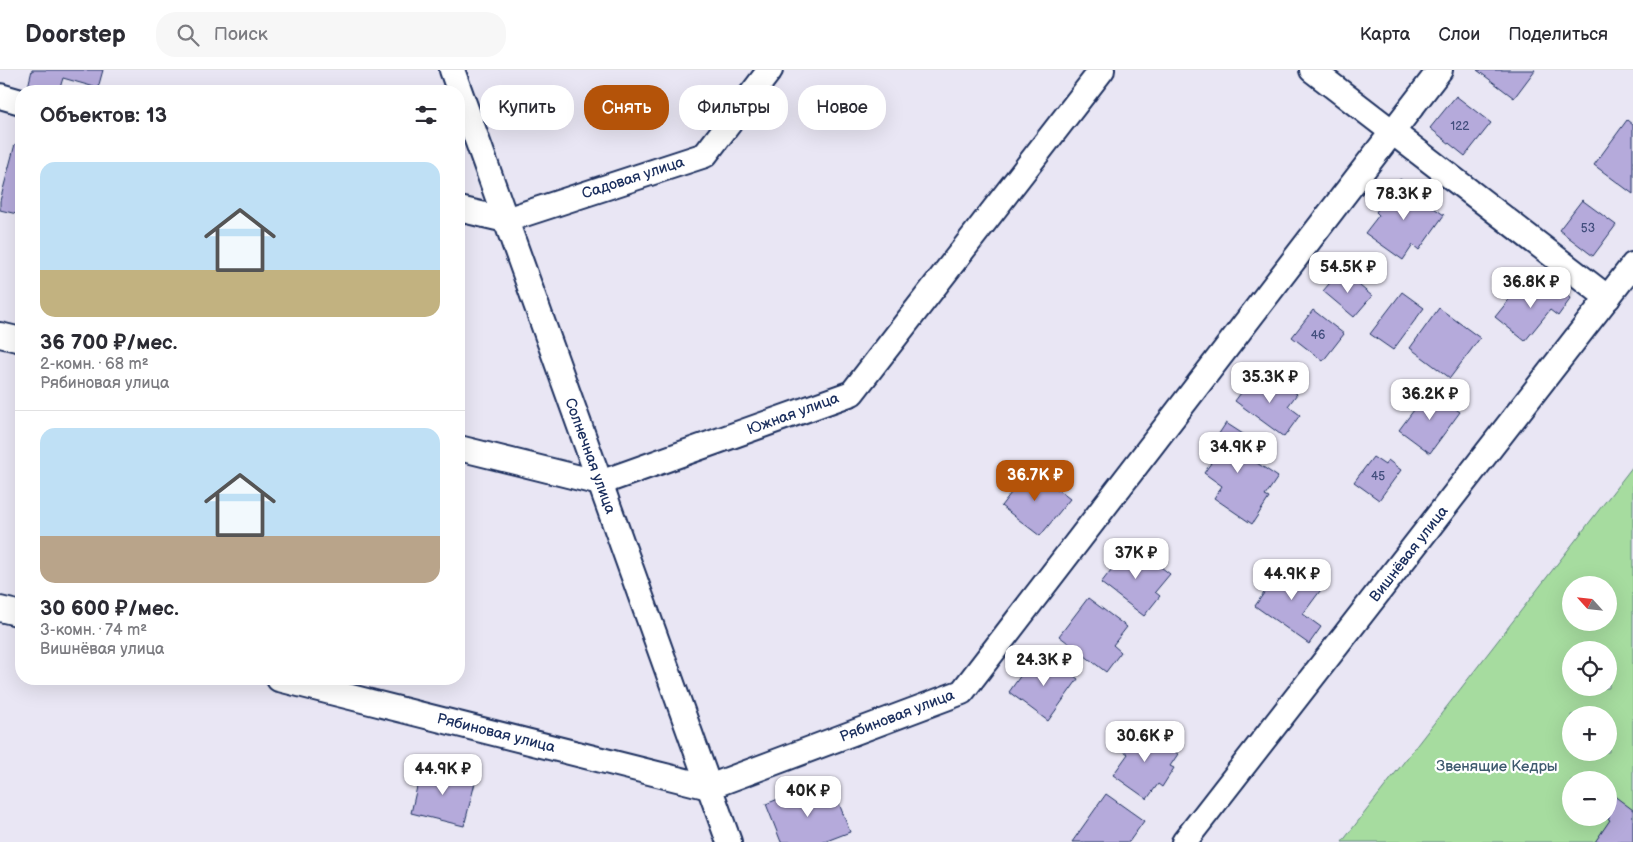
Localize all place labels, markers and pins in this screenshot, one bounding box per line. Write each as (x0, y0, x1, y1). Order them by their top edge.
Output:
pin: 78.3K ₽ (1358, 178, 1450, 221)
pin: 54.5K ₽ (1302, 252, 1394, 294)
pin: 36.8K ₽ (1485, 266, 1577, 309)
pin: 35.3K ₽ (1224, 362, 1316, 404)
pin: 36.2K ₽ (1384, 378, 1476, 421)
pin: 34.9K ₽ (1192, 432, 1284, 474)
pin: 36.7K ₽ (989, 460, 1081, 502)
pin: 37K ₽ (1101, 538, 1171, 580)
pin: 44.9K ₽ (1246, 558, 1338, 601)
pin: 24.3K ₽ (998, 644, 1090, 687)
pin: 30.6K ₽ (1099, 720, 1191, 763)
pin: 44.9K ₽ (397, 754, 489, 796)
pin: 40K ₽ (773, 776, 843, 818)

